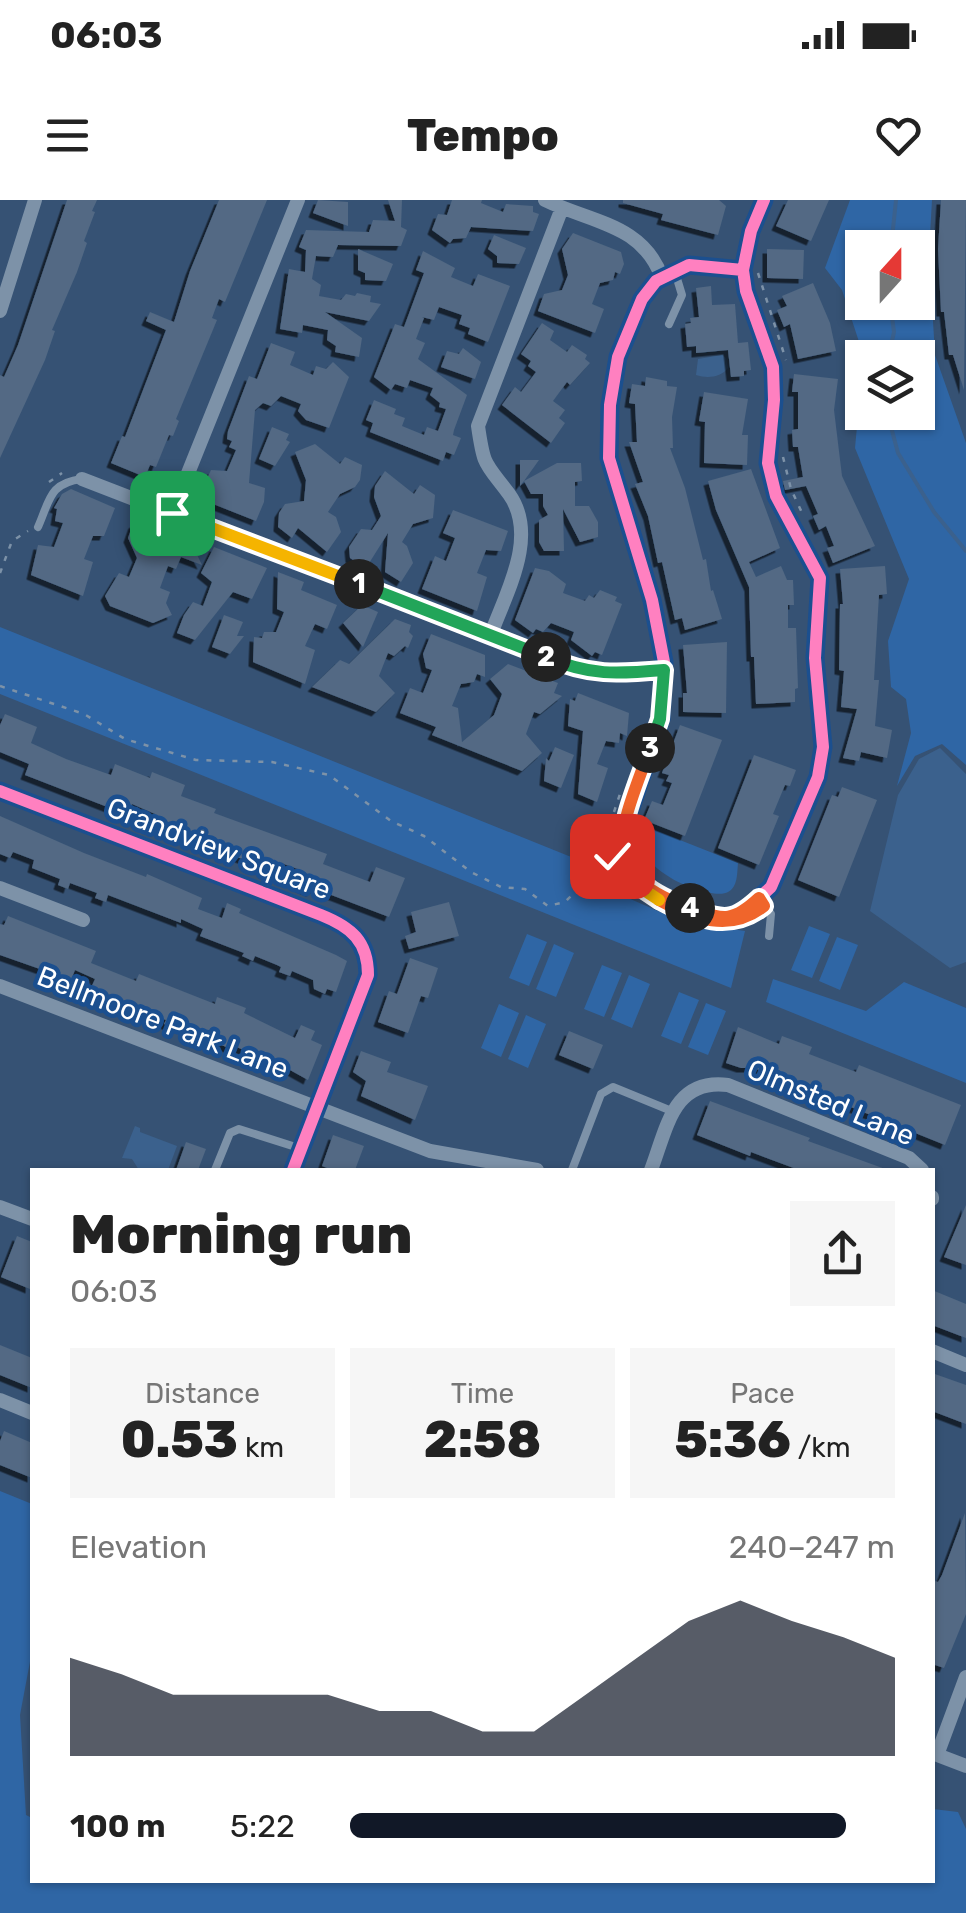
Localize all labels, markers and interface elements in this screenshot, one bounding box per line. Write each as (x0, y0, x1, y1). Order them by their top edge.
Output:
text: 06:03 (50, 12, 163, 58)
icon: menu (40, 108, 95, 163)
icon: heart (871, 108, 926, 163)
text: Tempo (407, 109, 559, 162)
north arrow (845, 230, 935, 320)
map controls (845, 230, 935, 430)
button: layers (845, 340, 935, 430)
pin (130, 471, 215, 556)
icon: arrive (145, 486, 200, 541)
pin: 1 (334, 559, 384, 609)
text: 1 (352, 567, 366, 600)
pin: 2 (521, 632, 571, 682)
text: 2 (537, 640, 555, 673)
pin: 3 (625, 723, 675, 773)
text: 3 (641, 731, 659, 764)
street label: Grandview Square (102, 791, 336, 906)
pin (570, 814, 655, 899)
icon: check (585, 829, 640, 884)
pin: 4 (665, 883, 715, 933)
text: 4 (680, 891, 700, 924)
street label: Bellmoore Park Lane (32, 959, 293, 1086)
street label: Olmsted Lane (742, 1052, 920, 1153)
button: share (790, 1201, 895, 1306)
text: Morning run (70, 1202, 412, 1267)
text: 06:03 (70, 1272, 157, 1310)
text: Distance (145, 1377, 260, 1410)
text: Time (451, 1377, 514, 1410)
text: Pace (730, 1377, 795, 1410)
text: 0.53 (121, 1410, 238, 1470)
text: 2:58 (424, 1410, 541, 1470)
text: 5:36 (674, 1410, 791, 1470)
text: km (238, 1431, 284, 1464)
text: /km (791, 1431, 851, 1464)
text: Elevation (70, 1528, 207, 1566)
text: 240–247 m (729, 1528, 895, 1566)
text: 100 m (70, 1807, 166, 1845)
text: 5:22 (230, 1807, 295, 1845)

